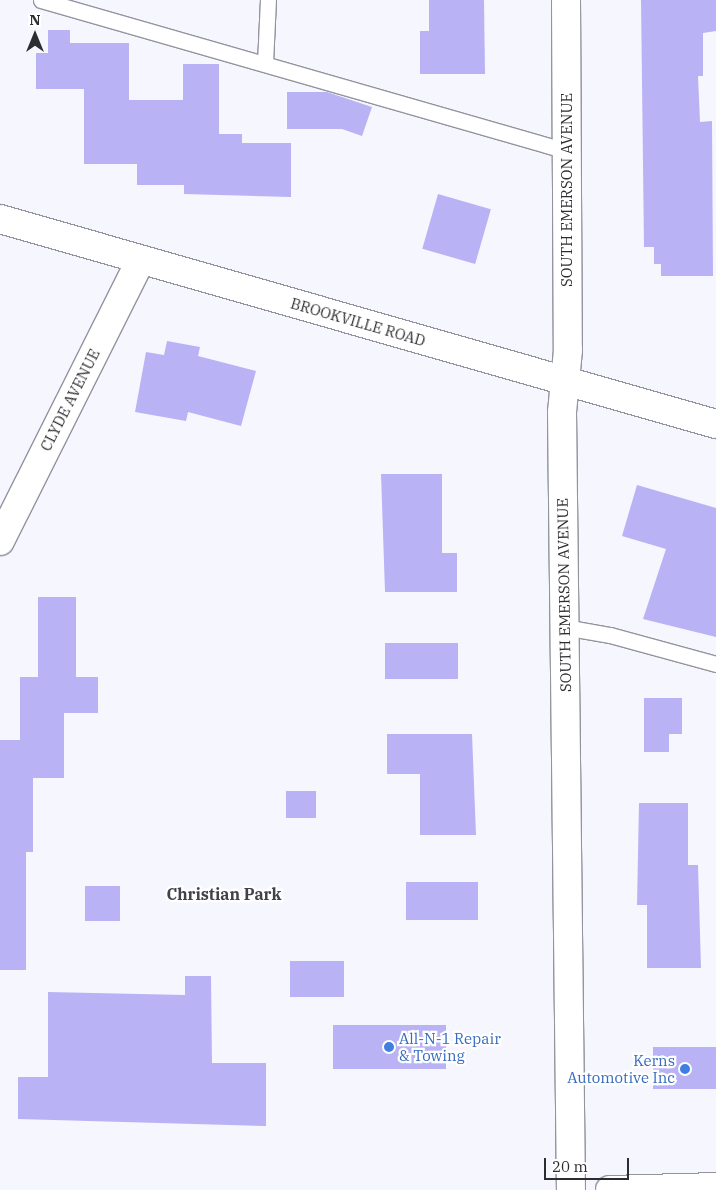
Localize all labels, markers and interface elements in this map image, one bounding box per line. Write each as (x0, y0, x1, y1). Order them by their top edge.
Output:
north arrow (10, 10, 60, 60)
text: N (29, 11, 41, 29)
street label: SOUTH EMERSON AVENUE (558, 93, 576, 287)
street label: BROOKVILLE ROAD (289, 294, 427, 350)
street label: CLYDE AVENUE (37, 346, 103, 454)
street label: SOUTH EMERSON AVENUE (553, 498, 575, 692)
district label: Christian Park (167, 884, 281, 904)
place label: All-N-1 Repair & Towing (399, 1029, 501, 1064)
marker: All-N-1 Repair & Towing (383, 1041, 395, 1053)
place label: Kerns Automotive Inc (567, 1051, 675, 1086)
marker: Kerns Automotive Inc (679, 1063, 691, 1075)
scale bar (546, 1148, 631, 1180)
text: 20 m (552, 1157, 588, 1176)

